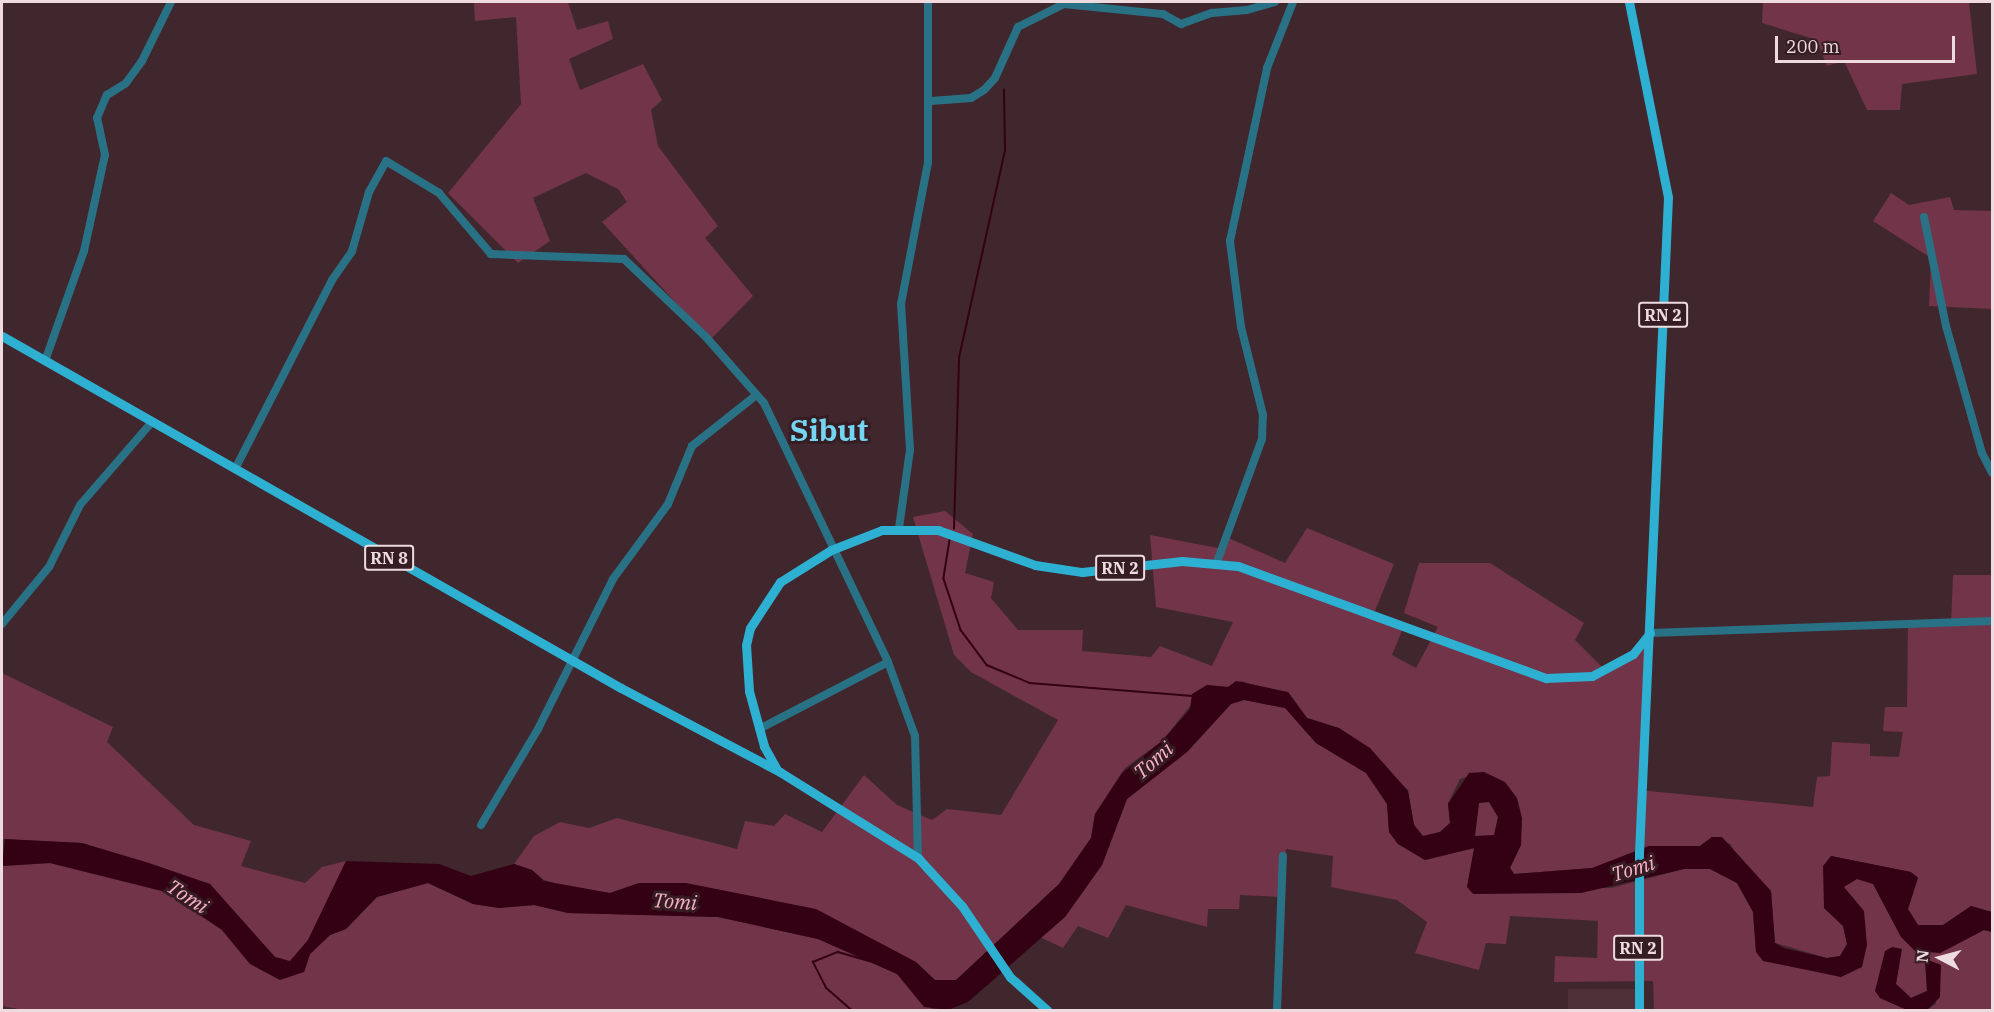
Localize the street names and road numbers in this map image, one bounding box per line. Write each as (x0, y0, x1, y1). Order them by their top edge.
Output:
road number: RN 2 (1638, 302, 1688, 328)
road number: RN 8 (364, 545, 414, 571)
road number: RN 2 (1094, 555, 1146, 581)
road number: RN 2 (1612, 935, 1664, 961)

